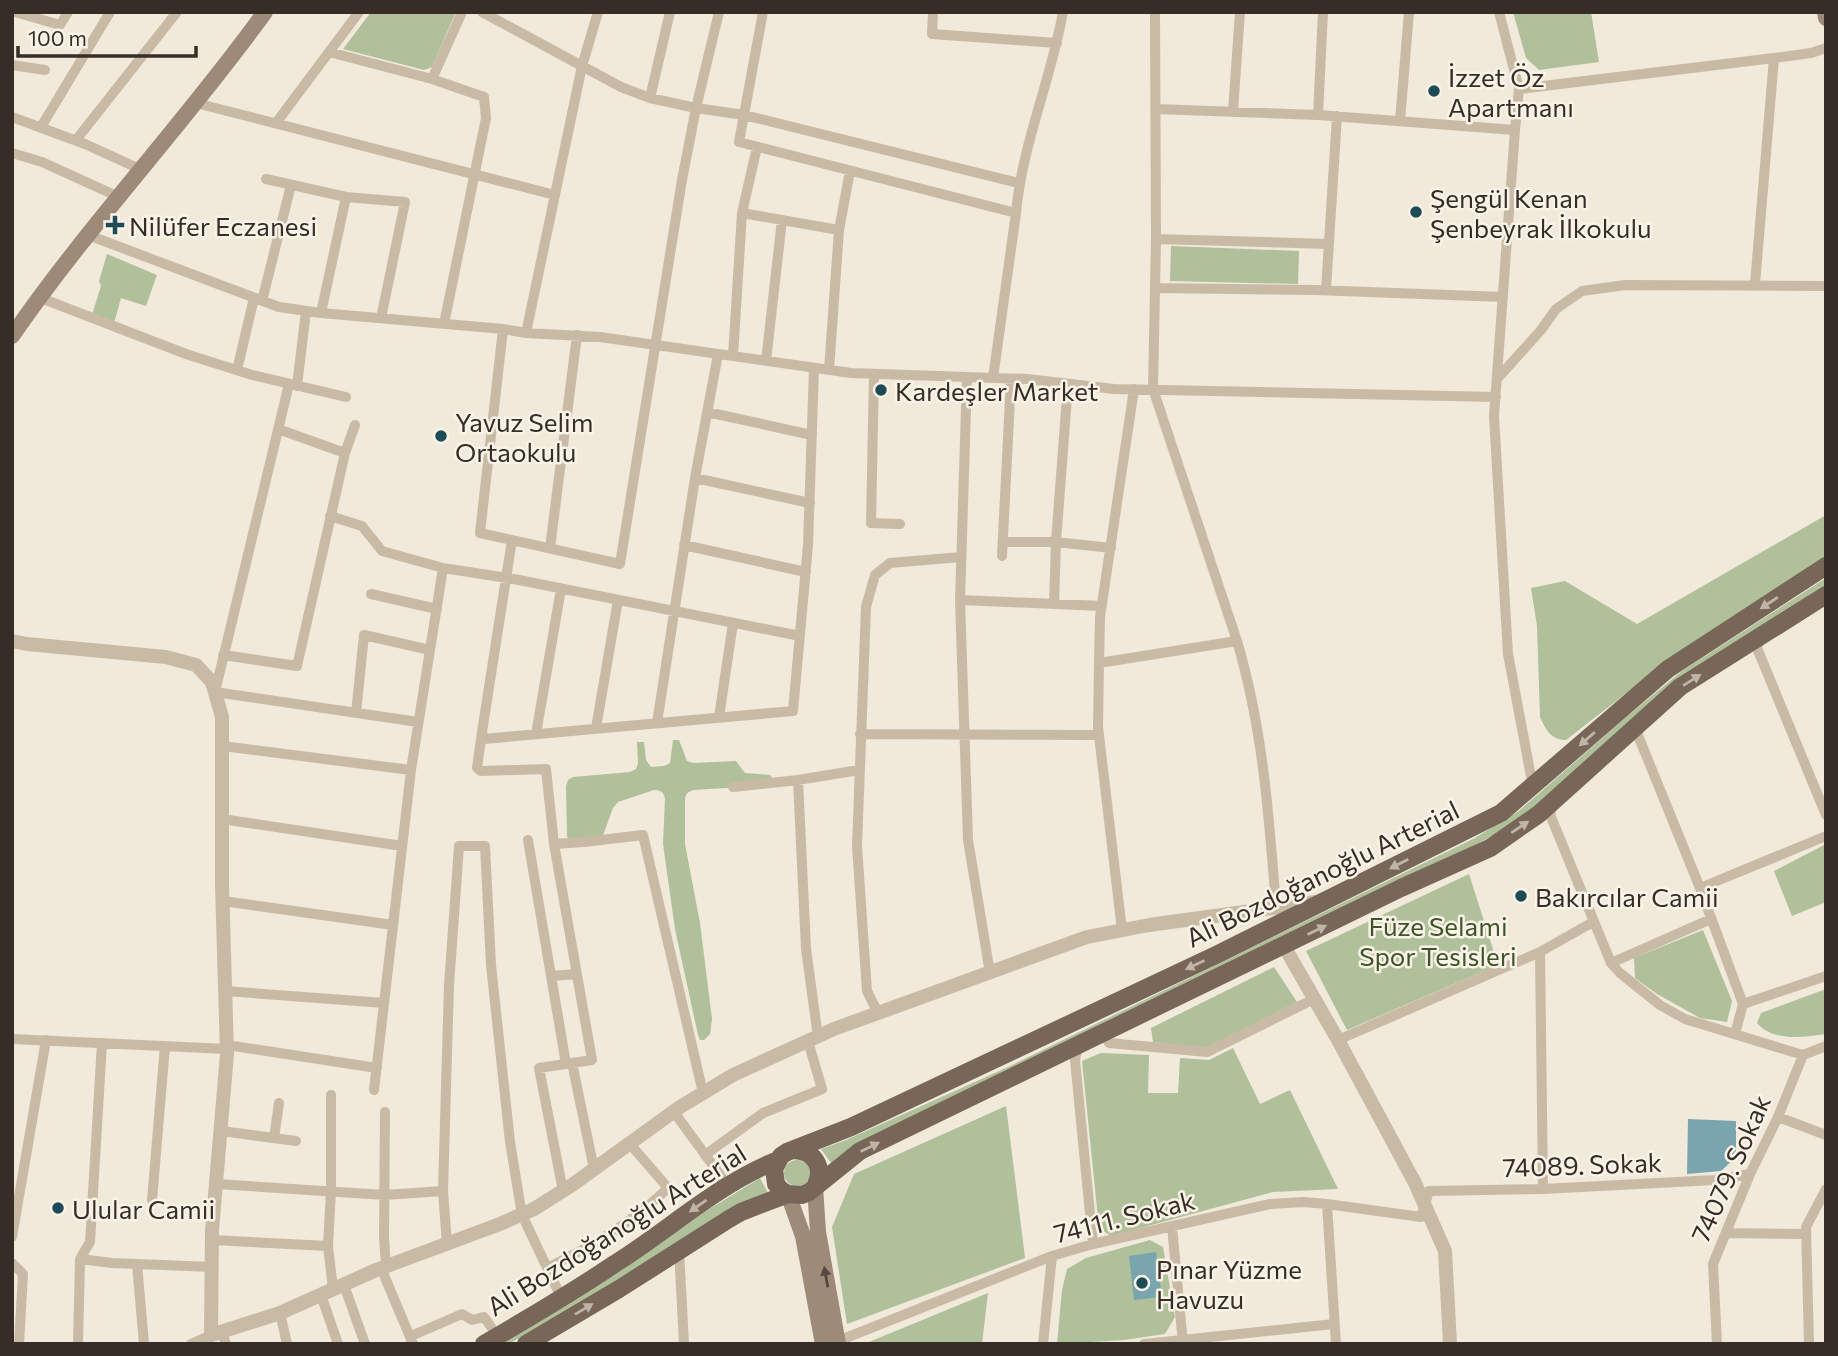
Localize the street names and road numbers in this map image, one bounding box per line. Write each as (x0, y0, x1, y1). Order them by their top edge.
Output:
street label: Ali Bozdoğanoğlu Arterial (1180, 793, 1464, 953)
street label: 74079. Sokak (1684, 1090, 1776, 1246)
street label: Ali Bozdoğanoğlu Arterial (481, 1136, 751, 1322)
street label: 74089. Sokak (1502, 1146, 1662, 1182)
street label: 74111. Sokak (1050, 1184, 1198, 1248)

